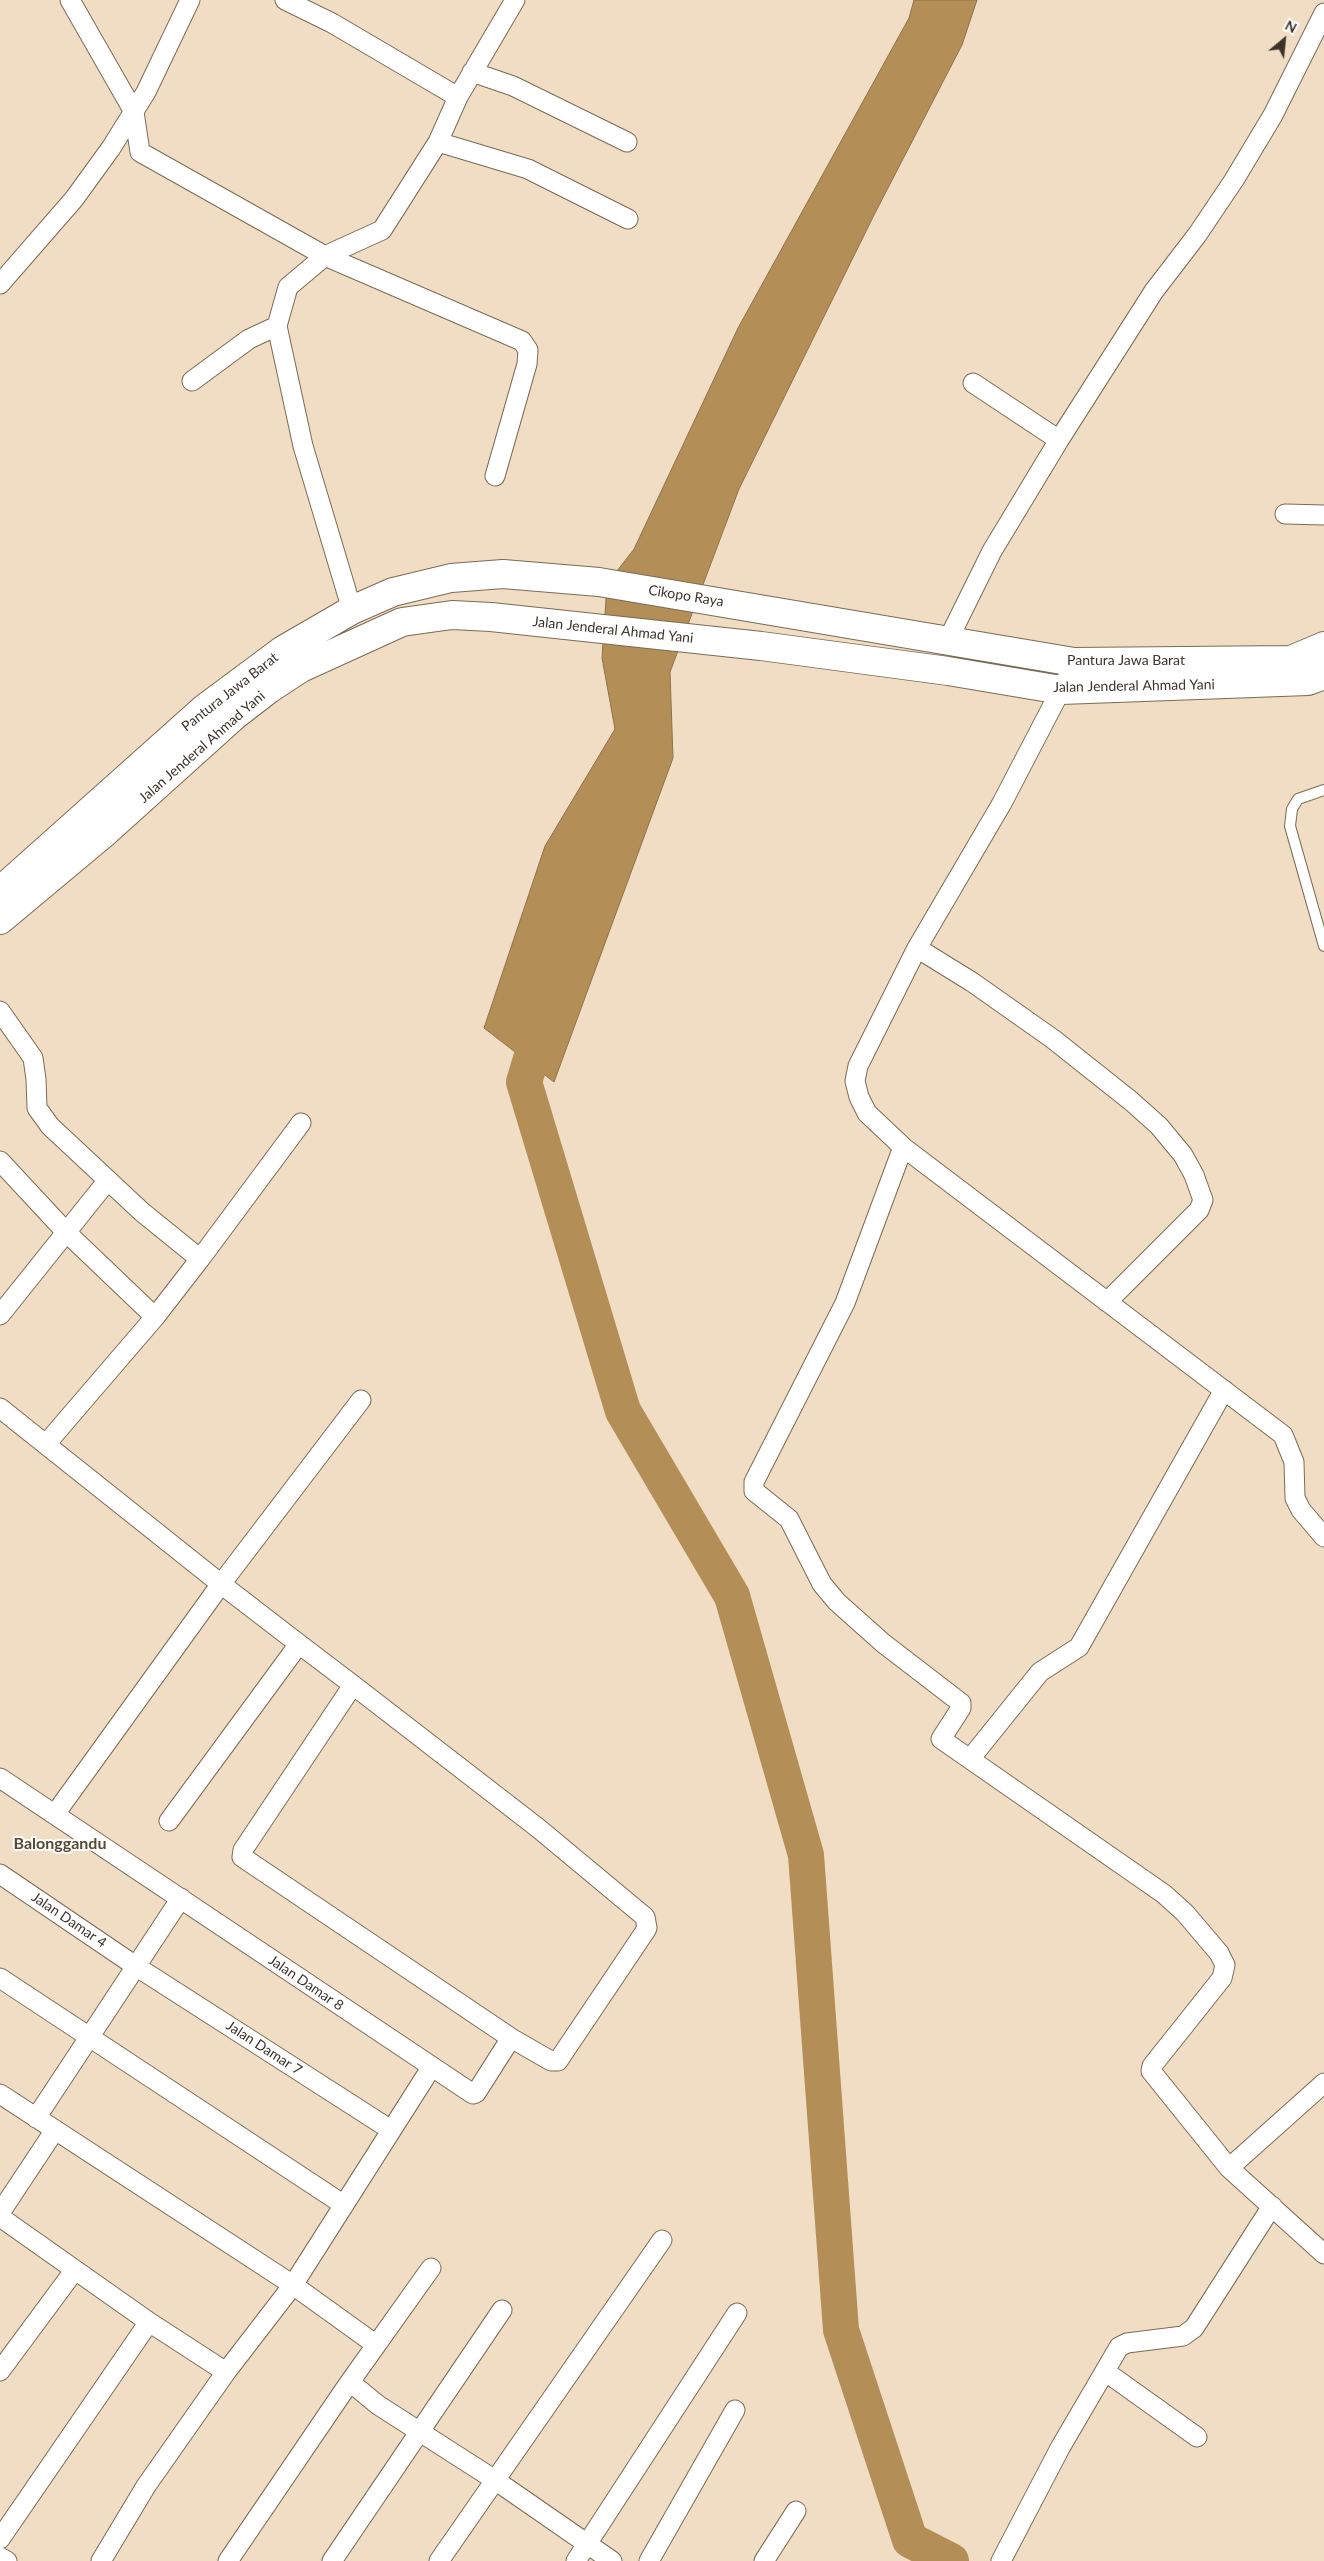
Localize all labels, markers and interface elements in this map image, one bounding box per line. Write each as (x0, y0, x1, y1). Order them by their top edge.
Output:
north arrow (1259, 15, 1309, 65)
text: N (1283, 16, 1300, 36)
street label: Cikopo Raya (647, 582, 725, 610)
street label: Jalan Jenderal Ahmad Yani (532, 613, 694, 647)
street label: Pantura Jawa Barat (178, 649, 282, 735)
street label: Pantura Jawa Barat (1067, 652, 1185, 668)
street label: Jalan Jenderal Ahmad Yani (1053, 676, 1215, 696)
street label: Jalan Jenderal Ahmad Yani (135, 688, 269, 806)
district label: Balonggandu (14, 1834, 106, 1854)
street label: Jalan Damar 4 (28, 1889, 110, 1951)
street label: Jalan Damar 8 (265, 1952, 347, 2014)
street label: Jalan Damar 7 (223, 2017, 305, 2079)

